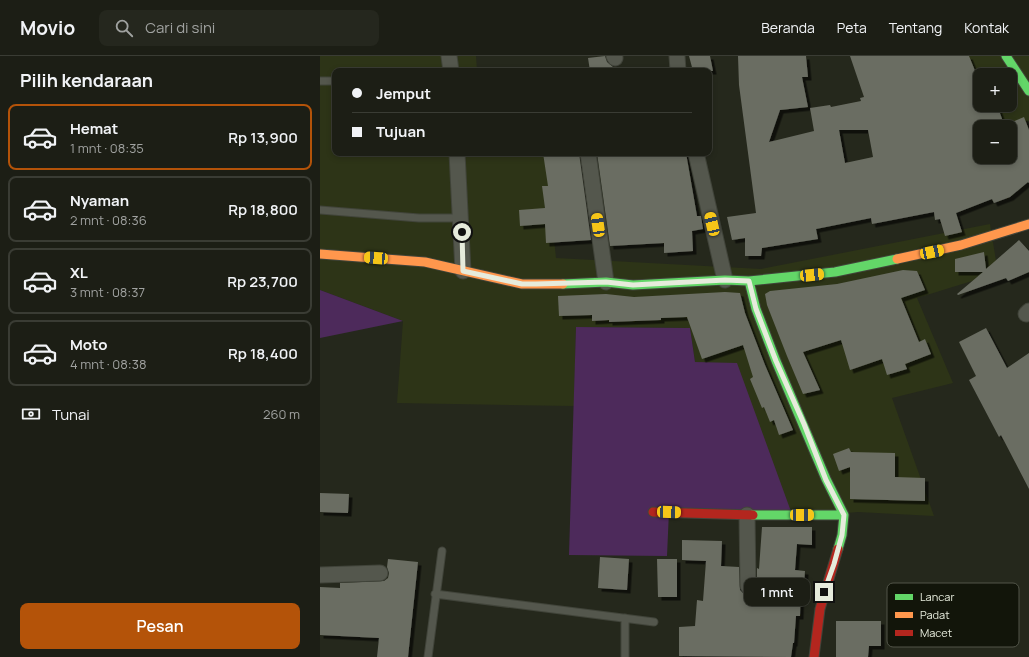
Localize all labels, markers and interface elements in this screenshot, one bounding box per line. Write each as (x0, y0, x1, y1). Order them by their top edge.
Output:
search box (99, 10, 379, 46)
text: Movio (20, 15, 75, 41)
icon: search (113, 17, 135, 39)
text: Cari di sini (145, 17, 215, 38)
text: Beranda (761, 18, 815, 37)
text: Peta (837, 18, 867, 37)
text: Tentang (889, 18, 942, 37)
text: Kontak (964, 18, 1009, 37)
text: Pilih kendaraan (20, 68, 153, 92)
map controls (973, 68, 1017, 164)
button: + (973, 68, 1017, 112)
text: Jemput (376, 83, 431, 104)
text: Hemat (70, 118, 118, 139)
icon: car (22, 119, 58, 155)
button: − (973, 120, 1017, 164)
text: Tujuan (376, 121, 425, 142)
text: Rp 13,900 (228, 127, 298, 148)
text: 1 mnt · 08:35 (70, 139, 144, 157)
text: Nyaman (70, 190, 129, 211)
icon: car (22, 191, 58, 227)
text: Rp 18,800 (228, 199, 298, 220)
text: 2 mnt · 08:36 (70, 211, 147, 229)
car (703, 211, 721, 237)
car (590, 212, 606, 238)
route start (453, 223, 471, 241)
car (919, 244, 945, 260)
car (364, 251, 388, 265)
text: XL (70, 262, 88, 283)
icon: car (22, 263, 58, 299)
car (799, 268, 825, 282)
text: Rp 23,700 (227, 271, 298, 292)
text: 3 mnt · 08:37 (70, 283, 145, 301)
text: Moto (70, 334, 107, 355)
icon: car (22, 335, 58, 371)
text: Rp 18,400 (228, 343, 298, 364)
text: 4 mnt · 08:38 (70, 355, 146, 373)
icon: cash (20, 403, 42, 425)
text: Tunai (52, 404, 90, 425)
text: 260 m (263, 405, 300, 423)
car (657, 506, 681, 518)
car (790, 509, 814, 521)
callout: 1 mnt (744, 578, 810, 606)
text: 1 mnt (760, 583, 794, 601)
route end (815, 583, 833, 601)
legend (887, 583, 1019, 647)
text: Lancar (920, 589, 954, 604)
button: Pesan (20, 603, 300, 649)
text: Padat (920, 607, 950, 622)
text: Macet (920, 625, 952, 640)

